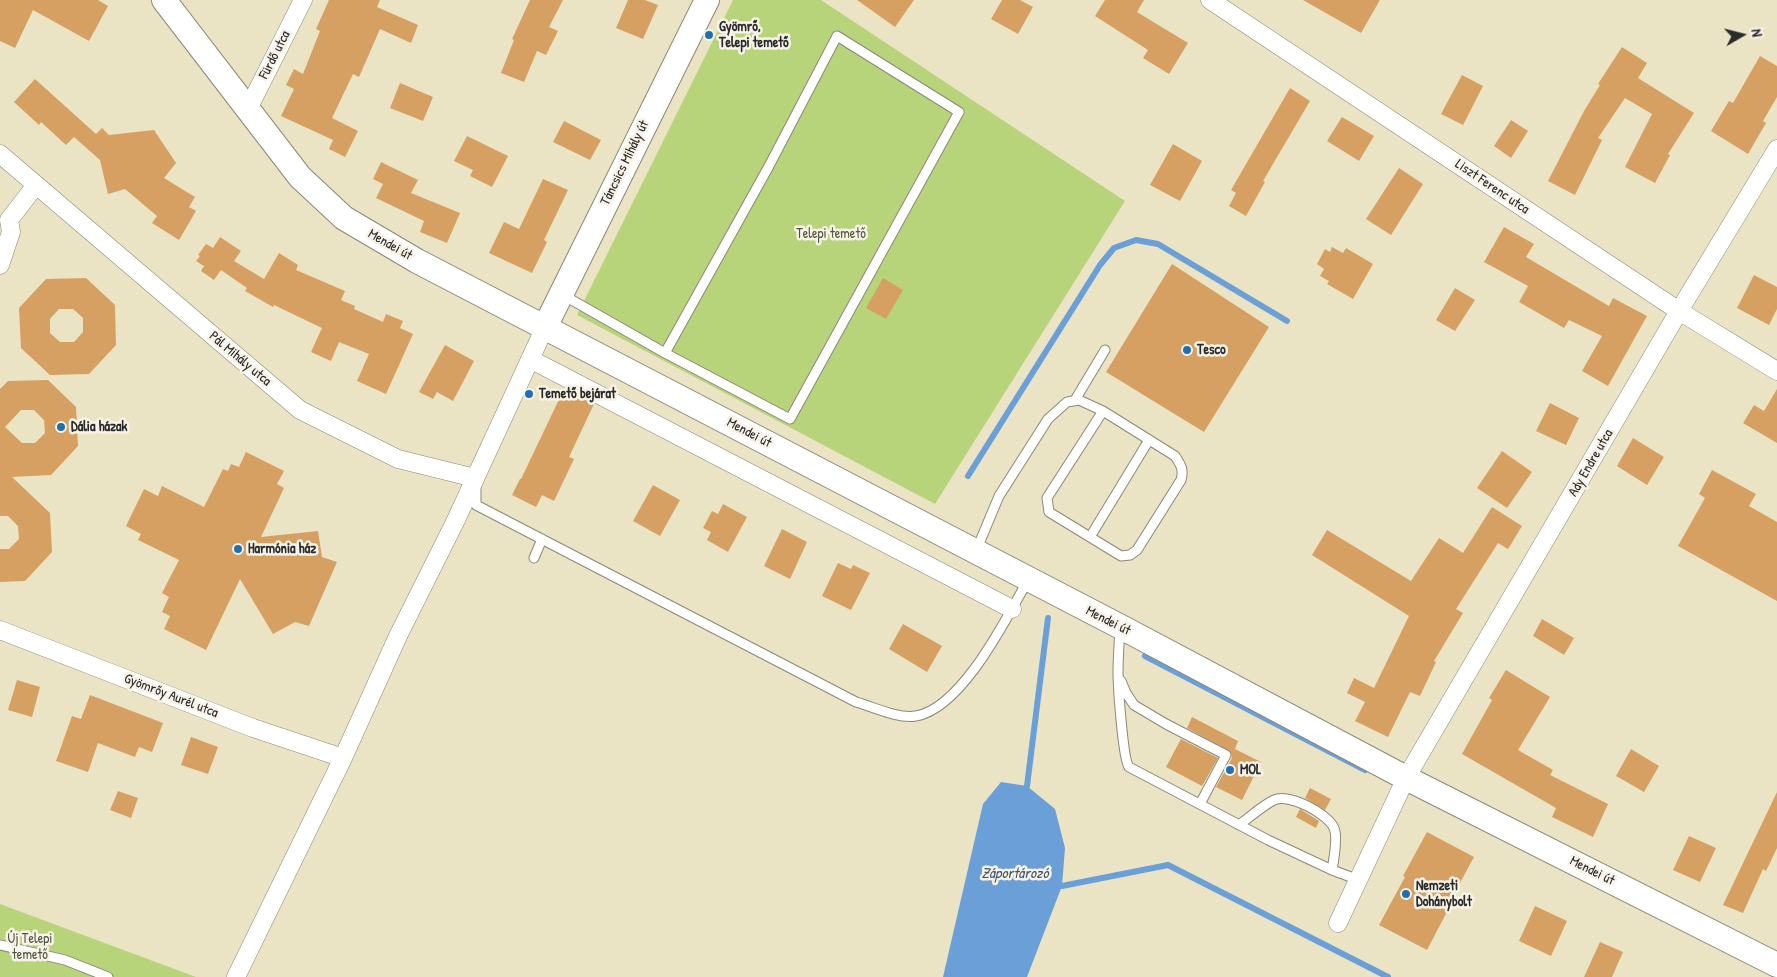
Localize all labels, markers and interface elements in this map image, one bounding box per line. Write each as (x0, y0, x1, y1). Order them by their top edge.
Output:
north arrow (1717, 10, 1767, 60)
place label: Gyömrő, Telepi temető (719, 19, 789, 52)
street label: Fürdő utca (256, 28, 294, 82)
text: N (1747, 28, 1767, 38)
marker: Gyömrő, Telepi temető (703, 29, 715, 41)
street label: Táncsics Mihály út (597, 118, 653, 208)
street label: Liszt Ferenc utca (1452, 156, 1532, 218)
street label: Mendei út (365, 226, 415, 264)
park label: Telepi temető (796, 226, 866, 242)
street label: Pál Mihály utca (205, 328, 275, 390)
place label: Tesco (1197, 342, 1226, 358)
marker: Tesco (1181, 344, 1193, 356)
place label: Temető bejárat (539, 386, 616, 402)
marker: Temető bejárat (523, 388, 535, 400)
street label: Mendei út (724, 414, 774, 452)
place label: Dália házak (71, 419, 127, 435)
marker: Dália házak (55, 421, 67, 433)
street label: Ady Endre utca (1565, 426, 1617, 500)
place label: Harmónia ház (248, 541, 316, 557)
marker: Harmónia ház (232, 543, 244, 555)
street label: Mendei út (1083, 603, 1133, 639)
street label: Gyömrőy Aurél utca (121, 670, 221, 722)
place label: MOL (1240, 762, 1261, 778)
marker: MOL (1224, 764, 1236, 776)
street label: Mendei út (1567, 853, 1617, 889)
water label: Záportározó (981, 865, 1049, 883)
place label: Nemzeti Dohánybolt (1416, 878, 1472, 910)
marker: Nemzeti Dohánybolt (1400, 888, 1412, 900)
park label: Új Telepi temető (8, 931, 52, 964)

